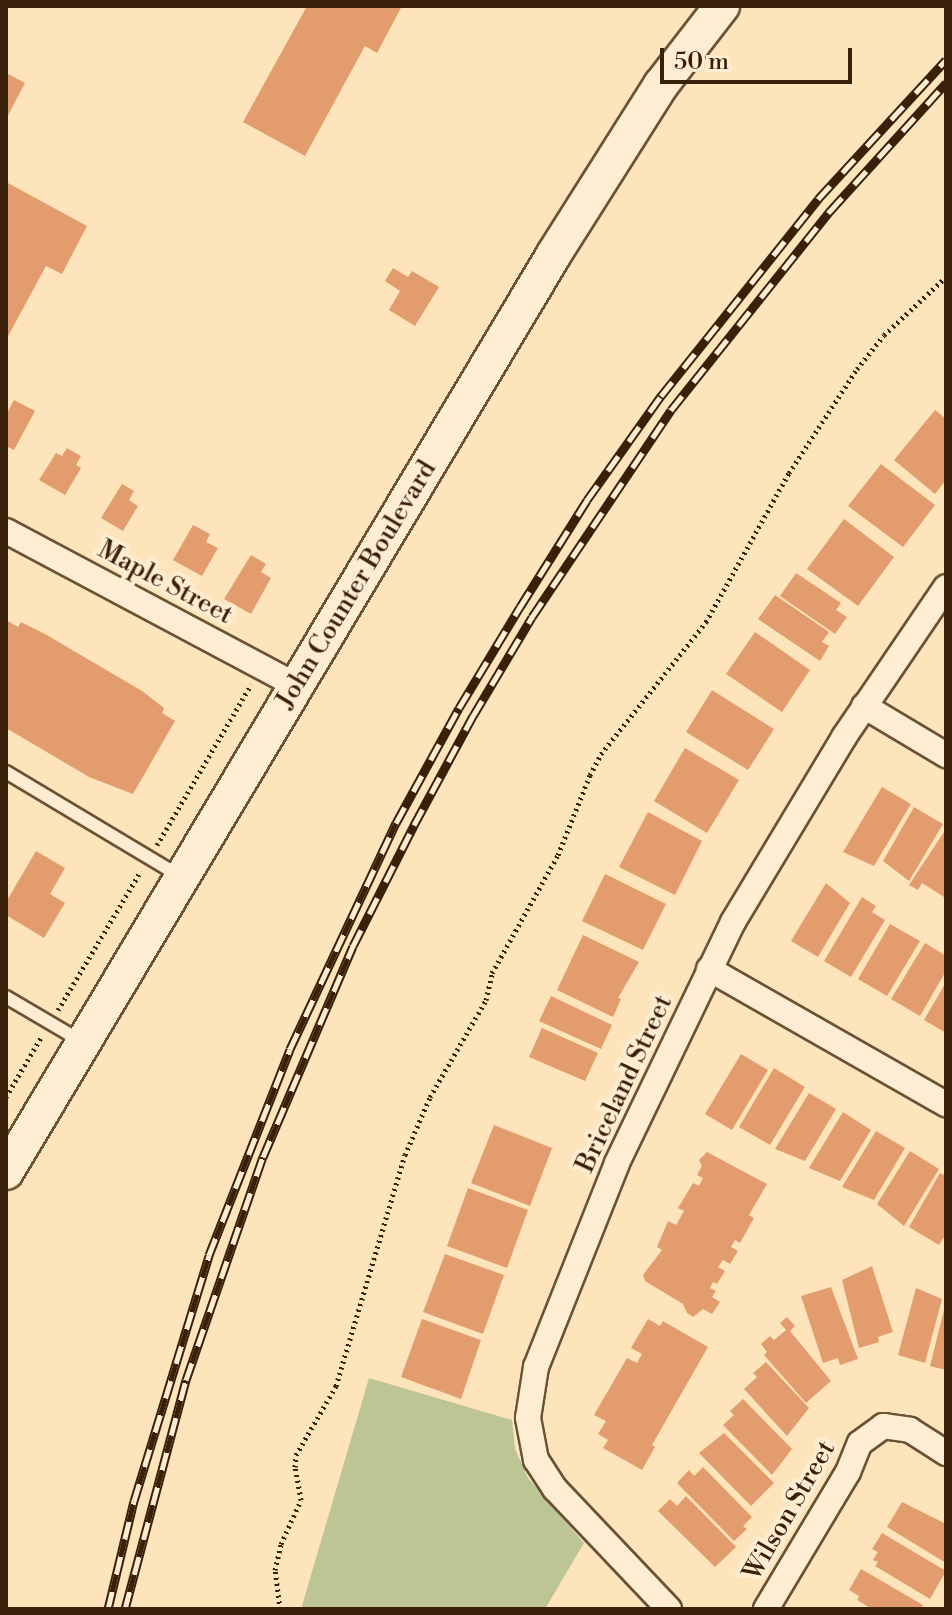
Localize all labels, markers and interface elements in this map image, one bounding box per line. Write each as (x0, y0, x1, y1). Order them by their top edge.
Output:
scale bar (664, 32, 856, 82)
text: 50 m (674, 47, 729, 77)
street label: John Counter Boulevard (271, 455, 443, 715)
street label: Maple Street (92, 534, 238, 632)
street label: Briceland Street (570, 990, 680, 1178)
street label: Wilson Street (737, 1435, 843, 1587)

